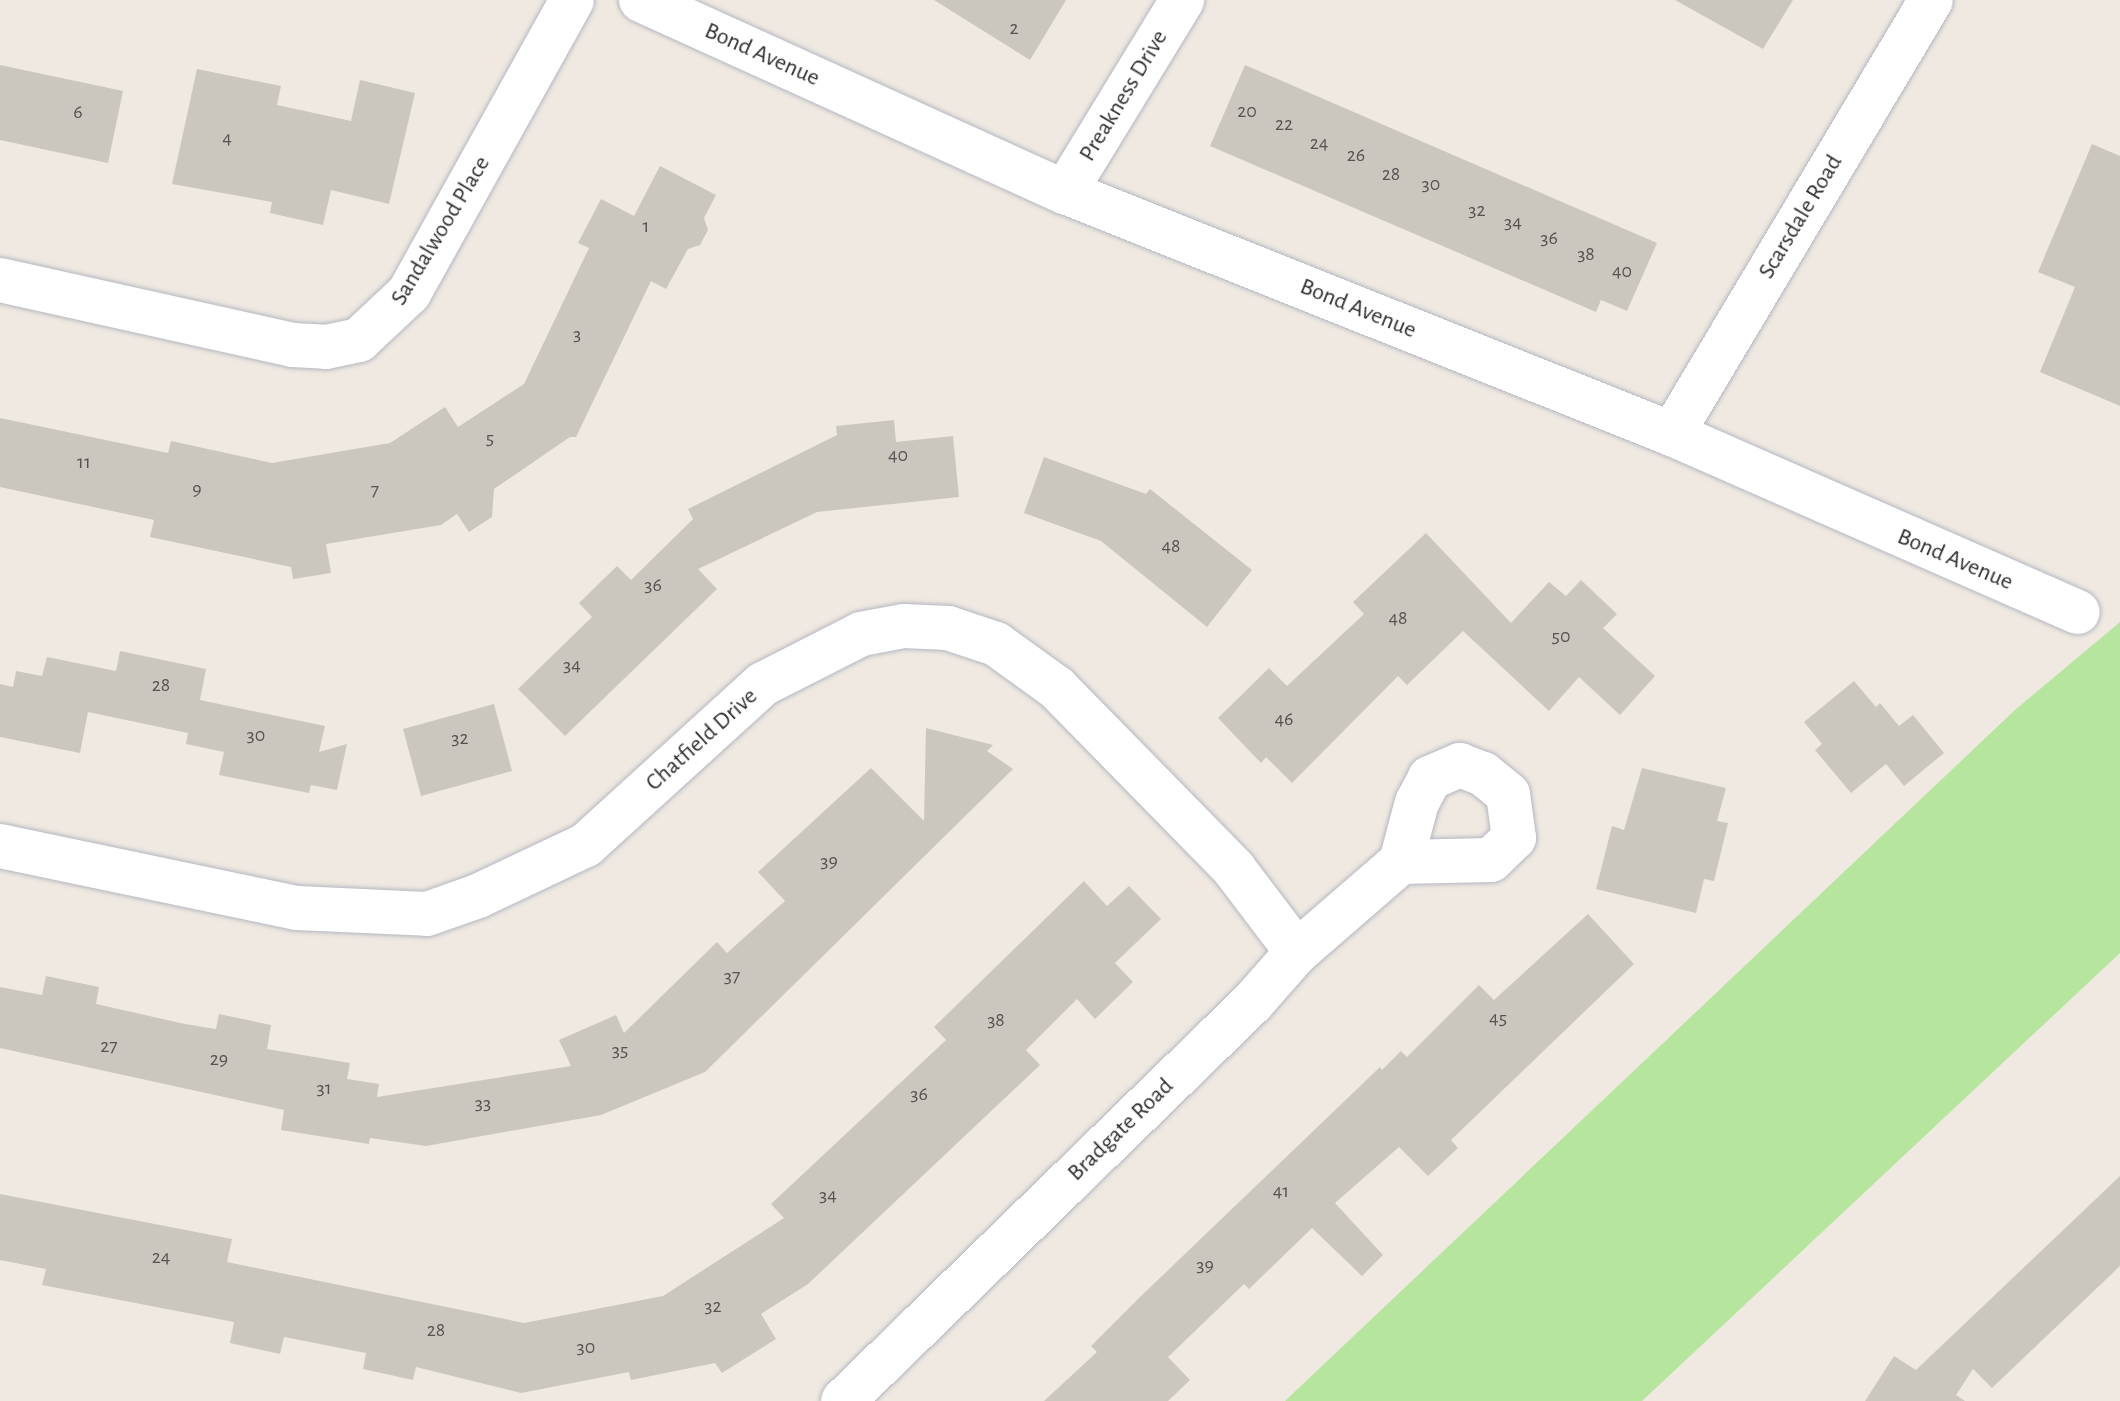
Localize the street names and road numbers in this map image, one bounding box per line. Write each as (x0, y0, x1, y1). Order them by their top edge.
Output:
street label: Bond Avenue (700, 17, 824, 93)
street label: Preakness Drive (1074, 25, 1174, 167)
street label: Scarsdale Road (1753, 150, 1849, 284)
street label: Sandalwood Place (385, 151, 497, 311)
street label: Bond Avenue (1296, 273, 1420, 345)
street label: Bond Avenue (1893, 523, 2017, 597)
street label: Chatfield Drive (640, 682, 764, 798)
street label: Bradgate Road (1062, 1072, 1180, 1188)

